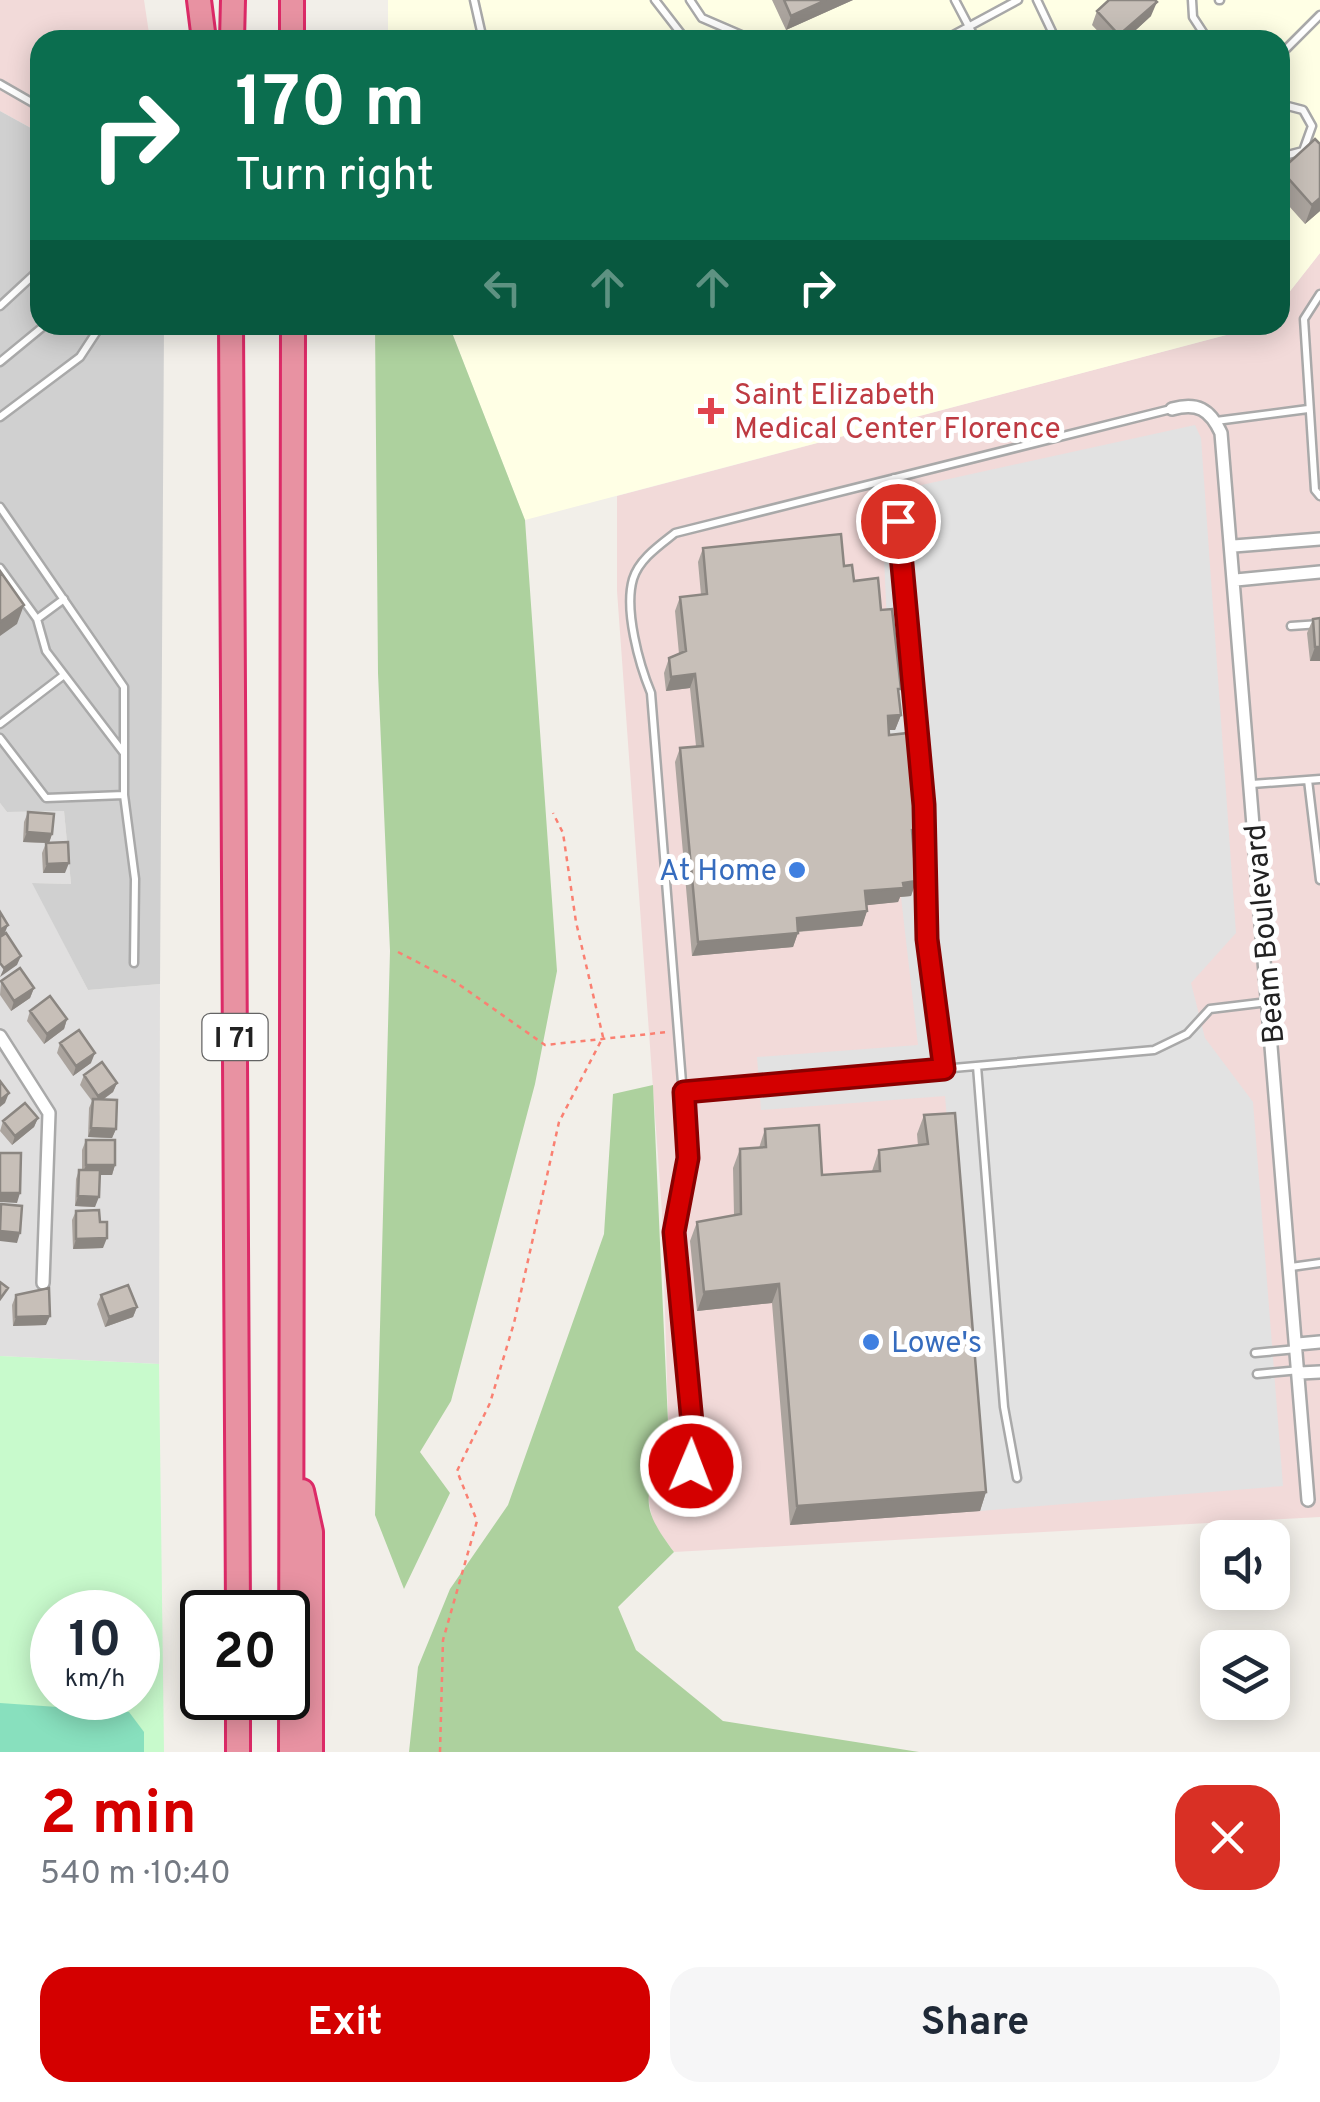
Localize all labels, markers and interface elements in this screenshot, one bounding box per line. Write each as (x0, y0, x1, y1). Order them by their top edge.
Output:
text: 170 m (235, 62, 425, 151)
icon: right (70, 70, 200, 200)
text: Turn right (235, 149, 434, 206)
icon: left (475, 260, 530, 315)
icon: ahead (580, 260, 635, 315)
icon: ahead (685, 260, 740, 315)
icon: right (790, 260, 845, 315)
place label: Saint Elizabeth Medical Center Florence (734, 378, 1061, 449)
marker: Saint Elizabeth Medical Center Florence (698, 398, 724, 424)
pin (856, 479, 941, 564)
icon: arrive (871, 494, 926, 549)
street label: Beam Boulevard (1238, 822, 1295, 1045)
place label: At Home (659, 854, 777, 891)
marker: At Home (786, 859, 808, 881)
road number: I 71 (202, 1014, 268, 1060)
place label: Lowe's (891, 1326, 982, 1363)
marker: Lowe's (860, 1331, 882, 1353)
position arrow (639, 1414, 743, 1518)
map controls (1200, 1520, 1290, 1720)
button: sound (1200, 1520, 1290, 1610)
speed limit sign: 20 (180, 1590, 310, 1720)
text: 10 (69, 1611, 121, 1674)
button: layers (1200, 1630, 1290, 1720)
text: km/h (65, 1664, 125, 1696)
text: 2 min (40, 1779, 197, 1855)
button: close (1175, 1785, 1280, 1890)
text: 540 m · 10:40 (40, 1855, 231, 1895)
button: Exit (40, 1967, 650, 2082)
button: Share (670, 1967, 1280, 2082)

